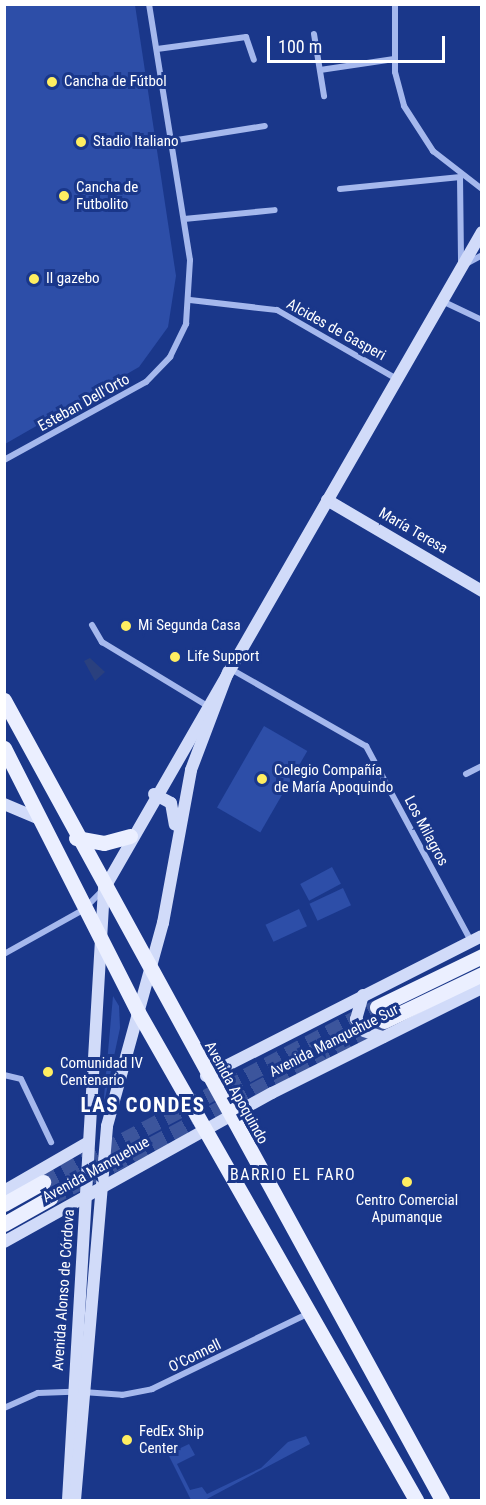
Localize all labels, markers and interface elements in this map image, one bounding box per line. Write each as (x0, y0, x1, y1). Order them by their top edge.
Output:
scale bar (270, 24, 448, 62)
text: 100 m (278, 36, 322, 57)
place label: Cancha de Fútbol (64, 73, 167, 91)
marker: Cancha de Fútbol (45, 75, 59, 89)
place label: Stadio Italiano (93, 133, 178, 151)
marker: Stadio Italiano (74, 135, 88, 149)
place label: Cancha de Futbolito (76, 178, 138, 213)
marker: Cancha de Futbolito (57, 189, 71, 203)
place label: Il gazebo (46, 270, 100, 288)
marker: Il gazebo (27, 272, 41, 286)
street label: Alcides de Gasperi (283, 295, 389, 365)
street label: Esteban Dell'Orto (35, 370, 133, 436)
street label: María Teresa (375, 504, 451, 558)
place label: Mi Segunda Casa (138, 617, 241, 635)
marker: Mi Segunda Casa (119, 619, 133, 633)
place label: Life Support (187, 648, 259, 666)
marker: Life Support (168, 650, 182, 664)
place label: Colegio Compañía de María Apoquindo (274, 761, 393, 796)
marker: Colegio Compañía de María Apoquindo (255, 772, 269, 786)
street label: Los Milagros (400, 793, 452, 869)
street label: Avenida Manquehue Sur (266, 1001, 402, 1081)
street label: Avenida Apoquindo (200, 1039, 272, 1147)
place label: Comunidad IV Centenario (60, 1054, 143, 1089)
marker: Comunidad IV Centenario (41, 1065, 55, 1079)
district label: LAS CONDES (81, 1092, 205, 1118)
street label: Avenida Manquehue (39, 1133, 153, 1207)
district label: BARRIO EL FARO (230, 1165, 356, 1185)
marker: Centro Comercial Apumanque (400, 1175, 414, 1189)
place label: Centro Comercial Apumanque (356, 1191, 458, 1226)
street label: Avenida Alonso de Córdova (49, 1209, 79, 1371)
street label: O'Connell (166, 1336, 224, 1376)
place label: FedEx Ship Center (139, 1422, 204, 1457)
marker: FedEx Ship Center (120, 1433, 134, 1447)

